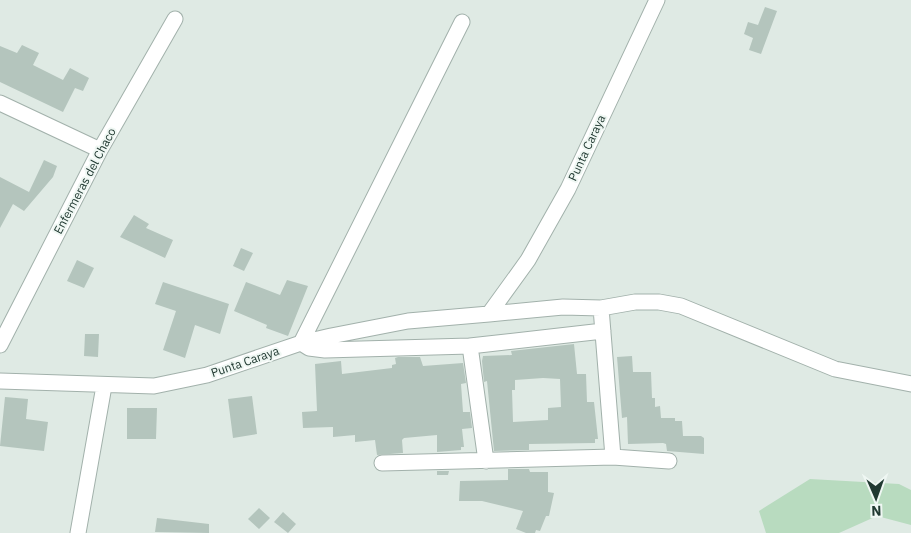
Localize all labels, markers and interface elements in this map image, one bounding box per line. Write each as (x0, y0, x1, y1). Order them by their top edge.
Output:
street label: Punta Caraya (565, 112, 609, 183)
street label: Enfermeras del Chaco (50, 125, 119, 236)
street label: Punta Caraya (209, 343, 281, 380)
north arrow (851, 473, 901, 523)
text: N (871, 502, 882, 520)

